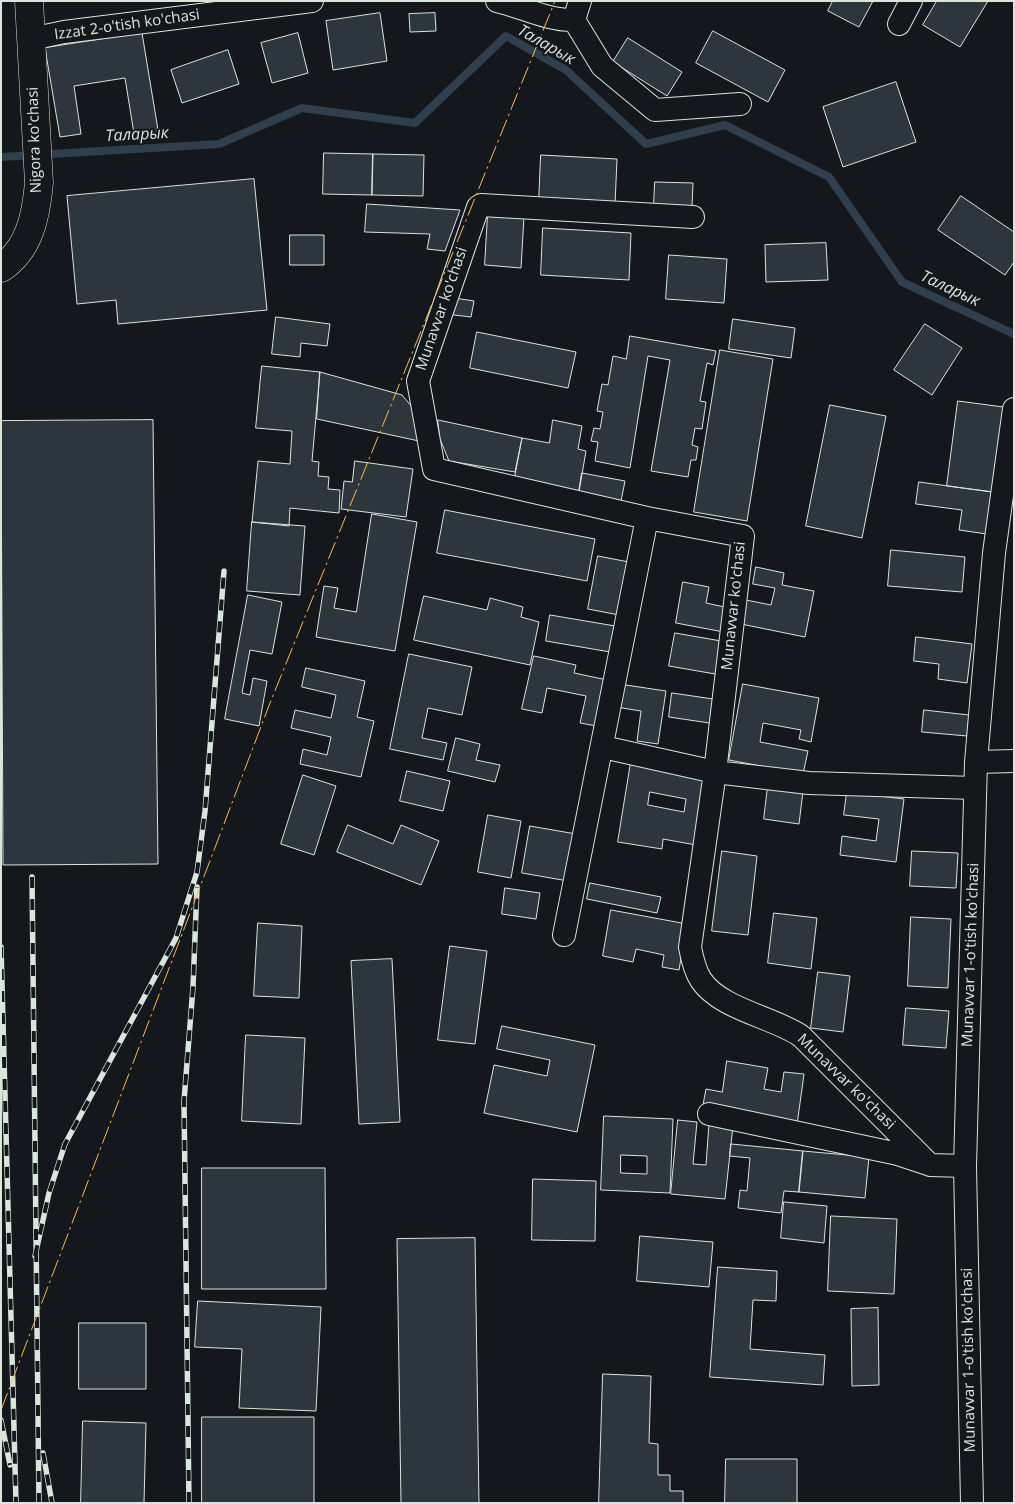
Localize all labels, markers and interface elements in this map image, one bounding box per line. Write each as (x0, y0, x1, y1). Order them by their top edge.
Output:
street label: Izzat 2-o'tish ko'chasi (53, 6, 201, 44)
water label: Таларык (514, 21, 578, 69)
street label: Nigora ko'chasi (24, 86, 46, 194)
water label: Таларык (105, 124, 169, 146)
street label: Munavvar ko'chasi (412, 245, 472, 373)
water label: Таларык (917, 267, 983, 311)
street label: Munavvar ko'chasi (718, 541, 750, 671)
street label: Munavvar 1-o'tish ko'chasi (959, 862, 983, 1048)
street label: Munavvar ko'chasi (793, 1031, 899, 1133)
street label: Munavvar 1-o'tish ko'chasi (958, 1268, 980, 1452)

